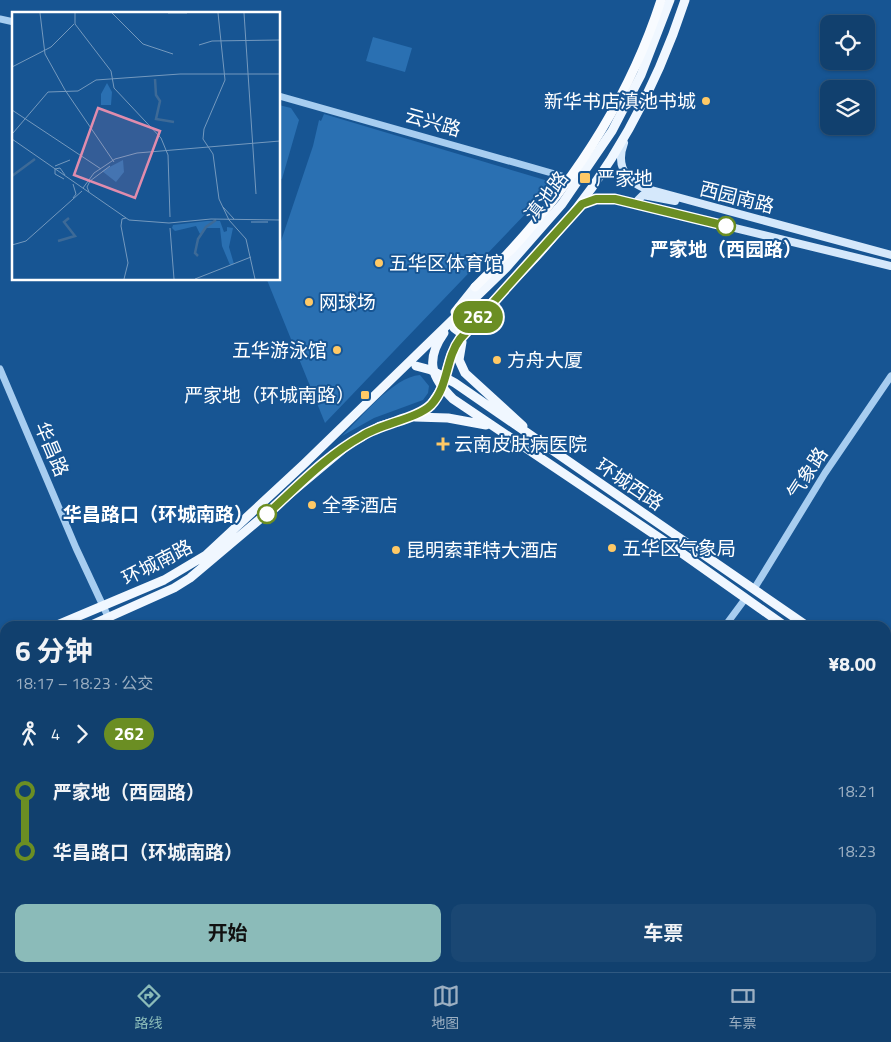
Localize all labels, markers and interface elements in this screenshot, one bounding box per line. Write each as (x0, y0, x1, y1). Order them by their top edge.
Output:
inset map (12, 12, 280, 280)
map controls (820, 15, 875, 135)
button: locate (820, 15, 875, 70)
button: layers (820, 80, 875, 135)
place label: 新华书店滇池书城 (544, 86, 696, 115)
marker: 新华书店滇池书城 (700, 95, 712, 107)
street label: 云兴路 (402, 100, 465, 143)
place label: 严家地 (596, 163, 653, 192)
street label: 滇池路 (517, 164, 575, 227)
marker: 严家地 (578, 171, 592, 185)
street label: 西园南路 (697, 173, 778, 220)
marker: 严家地（西园路） (716, 216, 736, 236)
place label: 严家地（西园路） (650, 234, 802, 263)
place label: 五华区体育馆 (389, 248, 503, 277)
marker: 五华区体育馆 (373, 257, 385, 269)
place label: 网球场 (319, 287, 376, 316)
marker: 网球场 (303, 296, 315, 308)
line badge: 262 (449, 301, 507, 333)
text: 262 (463, 303, 493, 330)
place label: 五华游泳馆 (232, 335, 327, 364)
marker: 五华游泳馆 (331, 344, 343, 356)
place label: 方舟大厦 (507, 345, 583, 374)
marker: 方舟大厦 (491, 354, 503, 366)
place label: 严家地（环城南路） (184, 380, 355, 409)
marker: 严家地（环城南路） (359, 389, 371, 401)
street label: 华昌路 (28, 417, 77, 481)
place label: 云南皮肤病医院 (454, 429, 587, 458)
marker: 云南皮肤病医院 (436, 437, 450, 451)
street label: 气象路 (779, 441, 834, 505)
street label: 环城西路 (591, 450, 670, 517)
place label: 全季酒店 (322, 490, 398, 519)
place label: 华昌路口（环城南路） (63, 499, 253, 528)
marker: 全季酒店 (306, 499, 318, 511)
marker: 华昌路口（环城南路） (257, 504, 277, 524)
street label: 环城南路 (116, 531, 197, 592)
place label: 五华区气象局 (622, 533, 736, 562)
place label: 昆明索菲特大酒店 (406, 535, 558, 564)
marker: 五华区气象局 (606, 542, 618, 554)
marker: 昆明索菲特大酒店 (390, 544, 402, 556)
text: 6 分钟 (15, 629, 93, 672)
text: ¥8.00 (829, 649, 876, 678)
text: 18:17 – 18:23 · 公交 (15, 671, 153, 695)
icon: walk (15, 720, 43, 748)
icon: forward (68, 720, 96, 748)
text: 262 (114, 720, 144, 747)
text: 4 (51, 722, 60, 746)
text: 严家地（西园路） (53, 777, 205, 806)
text: 18:21 (837, 779, 876, 803)
text: 华昌路口（环城南路） (53, 837, 243, 866)
text: 18:23 (837, 839, 876, 863)
button: 开始 (15, 904, 441, 962)
button: 车票 (451, 904, 876, 962)
tab: 路线 (135, 982, 163, 1033)
tab: 地图 (432, 982, 460, 1033)
tab: 车票 (729, 982, 757, 1033)

